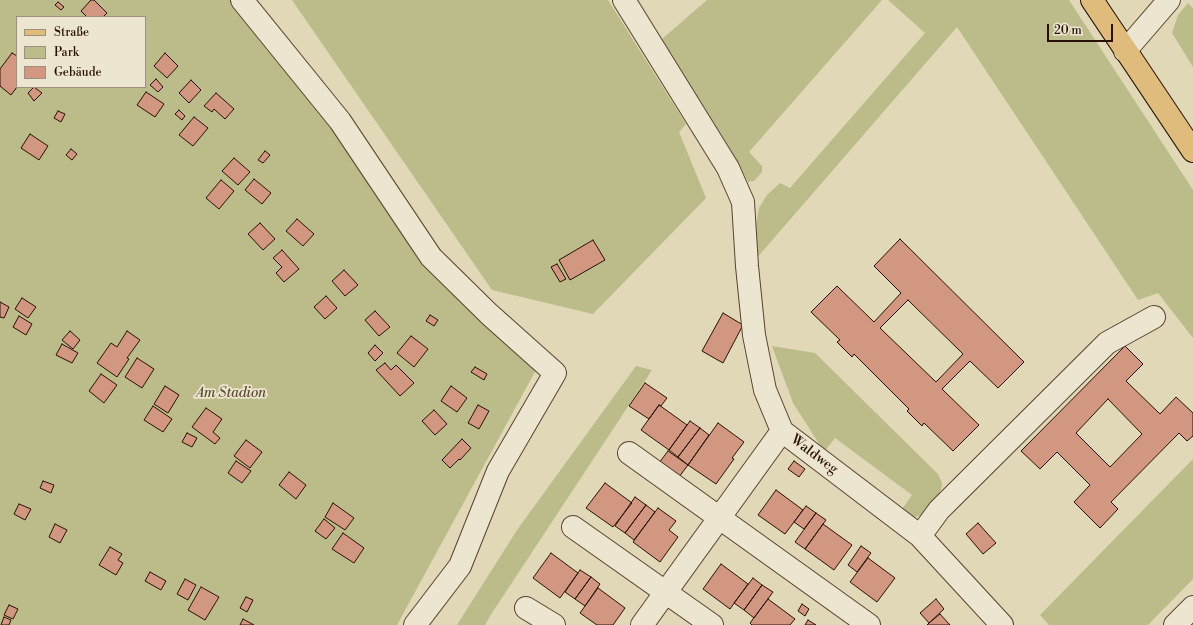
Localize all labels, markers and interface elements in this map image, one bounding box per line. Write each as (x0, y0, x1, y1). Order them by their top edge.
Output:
legend (16, 16, 146, 88)
scale bar (1049, 16, 1115, 42)
text: 20 m (1054, 23, 1082, 38)
text: Straße (54, 25, 89, 40)
text: Park (54, 45, 79, 60)
text: Gebäude (54, 65, 102, 80)
park label: Am Stadion (196, 386, 266, 402)
street label: Waldweg (787, 432, 841, 478)

